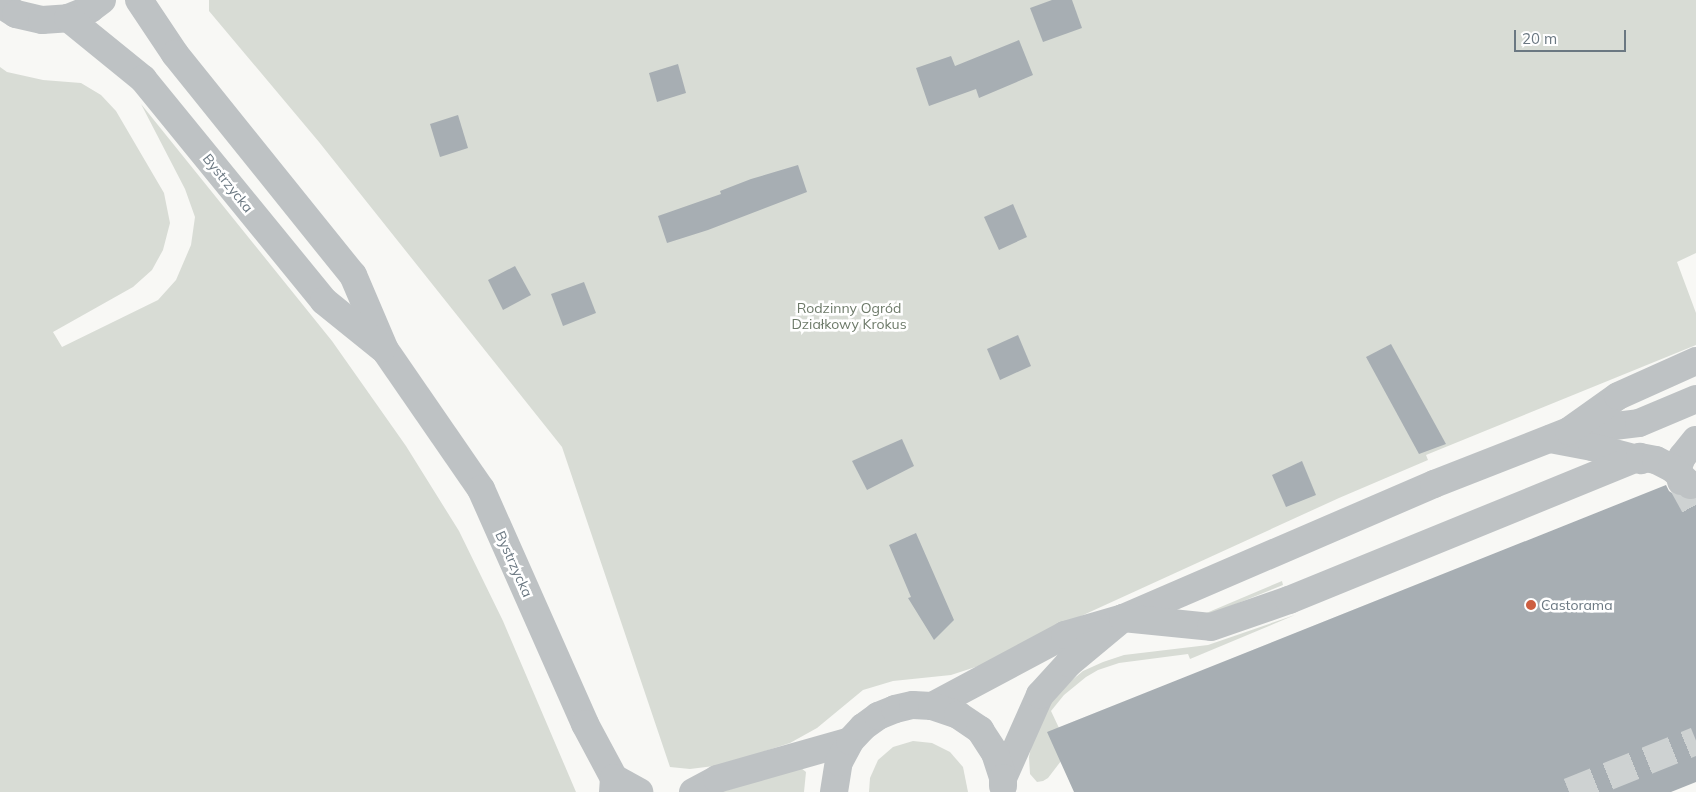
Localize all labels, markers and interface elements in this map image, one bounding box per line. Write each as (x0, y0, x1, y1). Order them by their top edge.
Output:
scale bar (1516, 20, 1628, 52)
text: 20 m (1522, 29, 1557, 48)
street label: Bystrzycka (199, 150, 257, 216)
park label: Rodzinny Ogród Działkowy Krokus (791, 300, 907, 332)
street label: Bystrzycka (492, 528, 536, 600)
place label: Castorama (1541, 597, 1613, 613)
marker: Castorama (1525, 599, 1537, 611)

